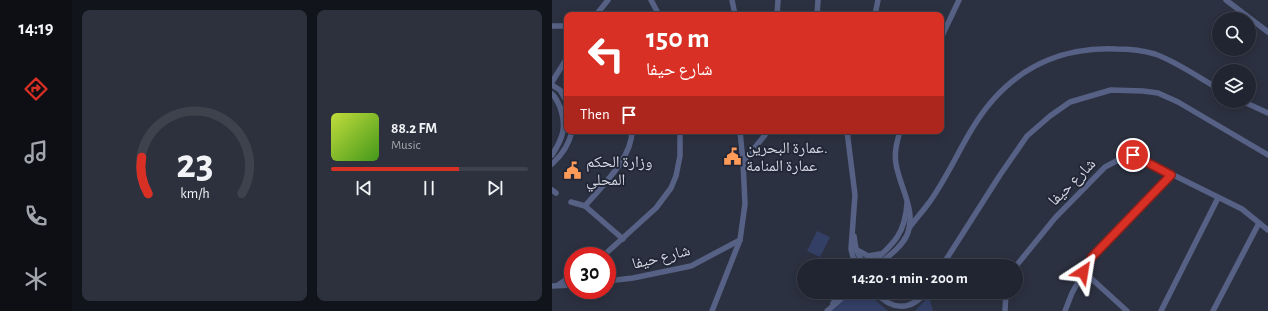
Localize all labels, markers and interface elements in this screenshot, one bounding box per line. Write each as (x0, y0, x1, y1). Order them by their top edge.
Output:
map controls (1212, 12, 1256, 108)
button: search (1212, 12, 1256, 56)
text: 14:19 (19, 20, 53, 38)
text: 150 m (646, 25, 710, 53)
icon: left (580, 28, 632, 80)
text: شارع حيفا (646, 61, 713, 79)
button: layers (1212, 64, 1256, 108)
icon: directions (22, 75, 50, 103)
icon: arrive (618, 104, 640, 126)
text: Then (580, 107, 610, 122)
text: 88.2 FM (391, 121, 437, 136)
icon: music (22, 138, 50, 166)
pin (1116, 138, 1150, 172)
text: Music (391, 139, 421, 152)
place label: عمارة البحرين. عمارة المنامة (746, 140, 828, 175)
text: 23 (176, 143, 213, 184)
icon: arrive (1122, 144, 1144, 166)
public building icon: عمارة البحرين. عمارة المنامة (723, 147, 743, 167)
place label: وزارة الحكم المحلي (586, 154, 652, 192)
street label: شارع حيفا (1045, 155, 1100, 210)
public building icon: وزارة الحكم المحلي (563, 161, 583, 181)
icon: previous (353, 177, 375, 199)
icon: pause (418, 177, 440, 199)
icon: next (484, 177, 506, 199)
text: km/h (180, 186, 209, 200)
icon: phone (22, 202, 50, 230)
street label: شارع حيفا (630, 242, 692, 274)
speed limit sign: 30 (564, 247, 616, 299)
position arrow (1062, 251, 1104, 293)
icon: climate (22, 265, 50, 293)
text: 14:20 · 1 min · 200 m (852, 271, 968, 286)

